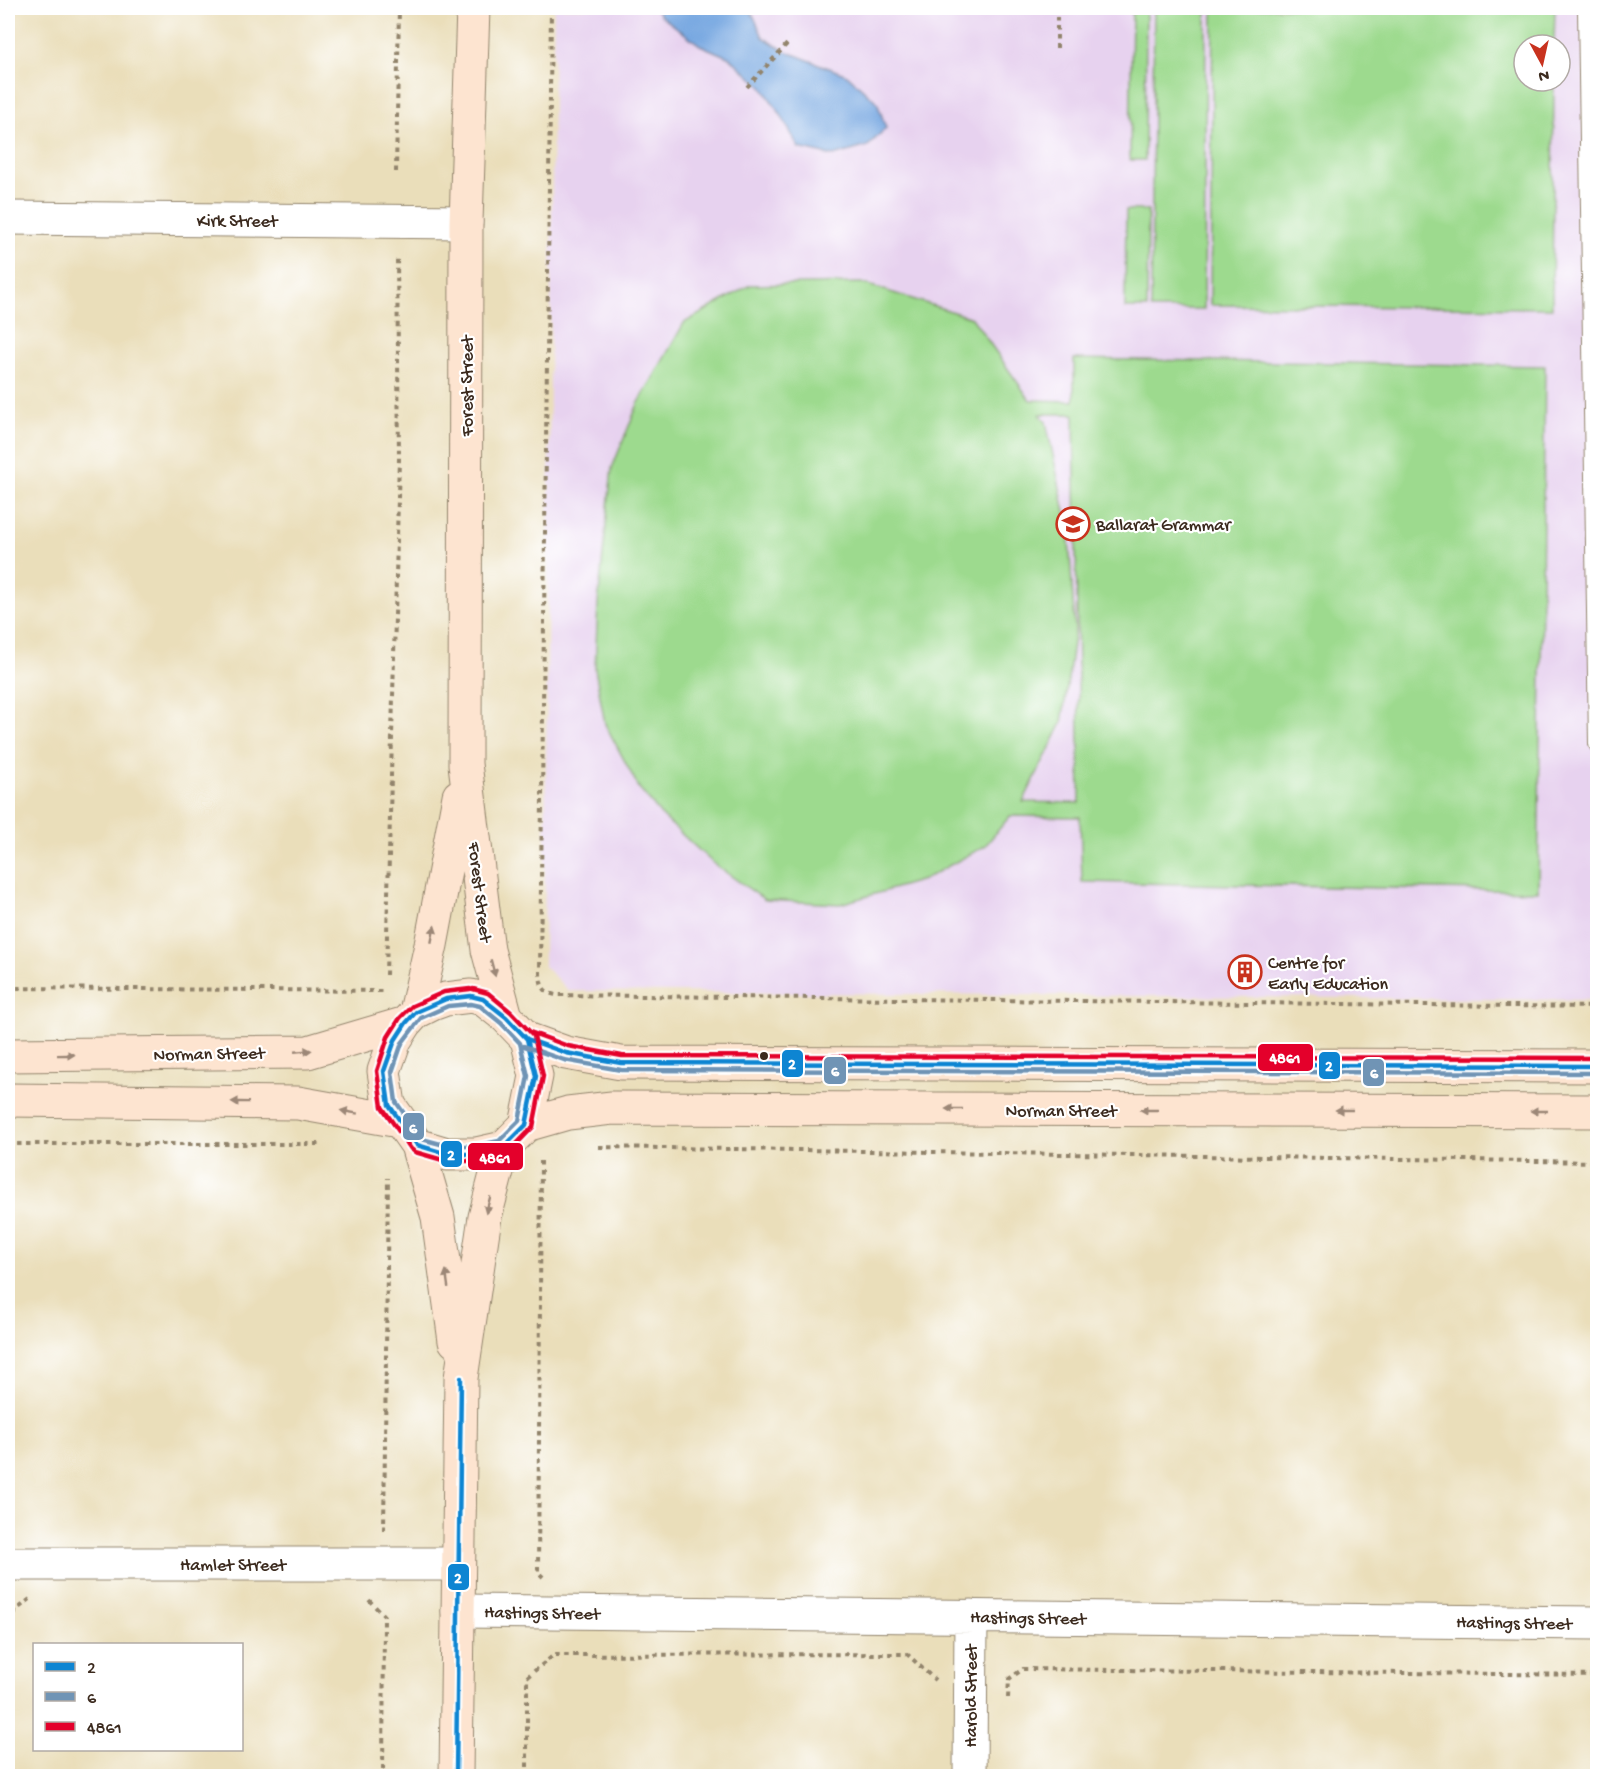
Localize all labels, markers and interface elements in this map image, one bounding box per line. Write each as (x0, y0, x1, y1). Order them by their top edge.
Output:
north arrow (1512, 33, 1572, 93)
text: N (1537, 64, 1550, 85)
street label: Kirk Street (197, 212, 279, 233)
street label: Forest Street (458, 334, 479, 437)
school or university icon: Ballarat Grammar (1055, 506, 1091, 542)
place label: Ballarat Grammar (1095, 516, 1232, 537)
street label: Forest Street (462, 840, 495, 945)
one-way arrow (429, 925, 438, 944)
building icon: Centre for Early Education (1227, 954, 1263, 990)
place label: Centre for Early Education (1268, 954, 1389, 996)
one-way arrow (488, 959, 498, 977)
line badge: 4861 (1257, 1043, 1314, 1072)
street label: Norman Street (153, 1044, 266, 1067)
one-way arrow (293, 1047, 312, 1056)
line badge: 2 (781, 1049, 804, 1078)
one-way arrow (56, 1050, 75, 1060)
unlabelled marker (758, 1050, 770, 1062)
text: 4861 (1269, 1051, 1300, 1070)
line badge: 2 (1318, 1051, 1341, 1080)
line badge: 6 (823, 1056, 847, 1085)
text: 2 (788, 1057, 796, 1076)
line badge: 6 (1362, 1058, 1385, 1087)
text: 2 (1325, 1059, 1333, 1078)
text: 6 (831, 1064, 840, 1083)
text: 6 (1370, 1066, 1379, 1085)
one-way arrow (230, 1097, 249, 1107)
street label: Norman Street (1005, 1102, 1118, 1123)
one-way arrow (945, 1104, 964, 1114)
one-way arrow (1140, 1105, 1159, 1115)
one-way arrow (1335, 1105, 1354, 1115)
one-way arrow (1530, 1106, 1549, 1116)
one-way arrow (339, 1107, 358, 1116)
line badge: 6 (402, 1112, 425, 1141)
text: 6 (409, 1121, 418, 1140)
line badge: 2 (440, 1140, 463, 1168)
line badge: 4861 (467, 1142, 524, 1171)
text: 2 (447, 1148, 455, 1167)
text: 4861 (479, 1151, 510, 1170)
one-way arrow (483, 1196, 492, 1214)
one-way arrow (442, 1269, 451, 1288)
street label: Hamlet Street (180, 1556, 288, 1577)
line badge: 2 (447, 1563, 470, 1591)
text: 2 (454, 1571, 462, 1590)
street label: Hastings Street (484, 1603, 602, 1626)
street label: Hastings Street (970, 1608, 1088, 1631)
street label: Hastings Street (1456, 1613, 1574, 1636)
legend (33, 1643, 243, 1751)
street label: Harold Street (962, 1643, 983, 1747)
text: 2 (87, 1659, 96, 1680)
text: 6 (87, 1689, 97, 1710)
text: 4861 (87, 1719, 122, 1740)

